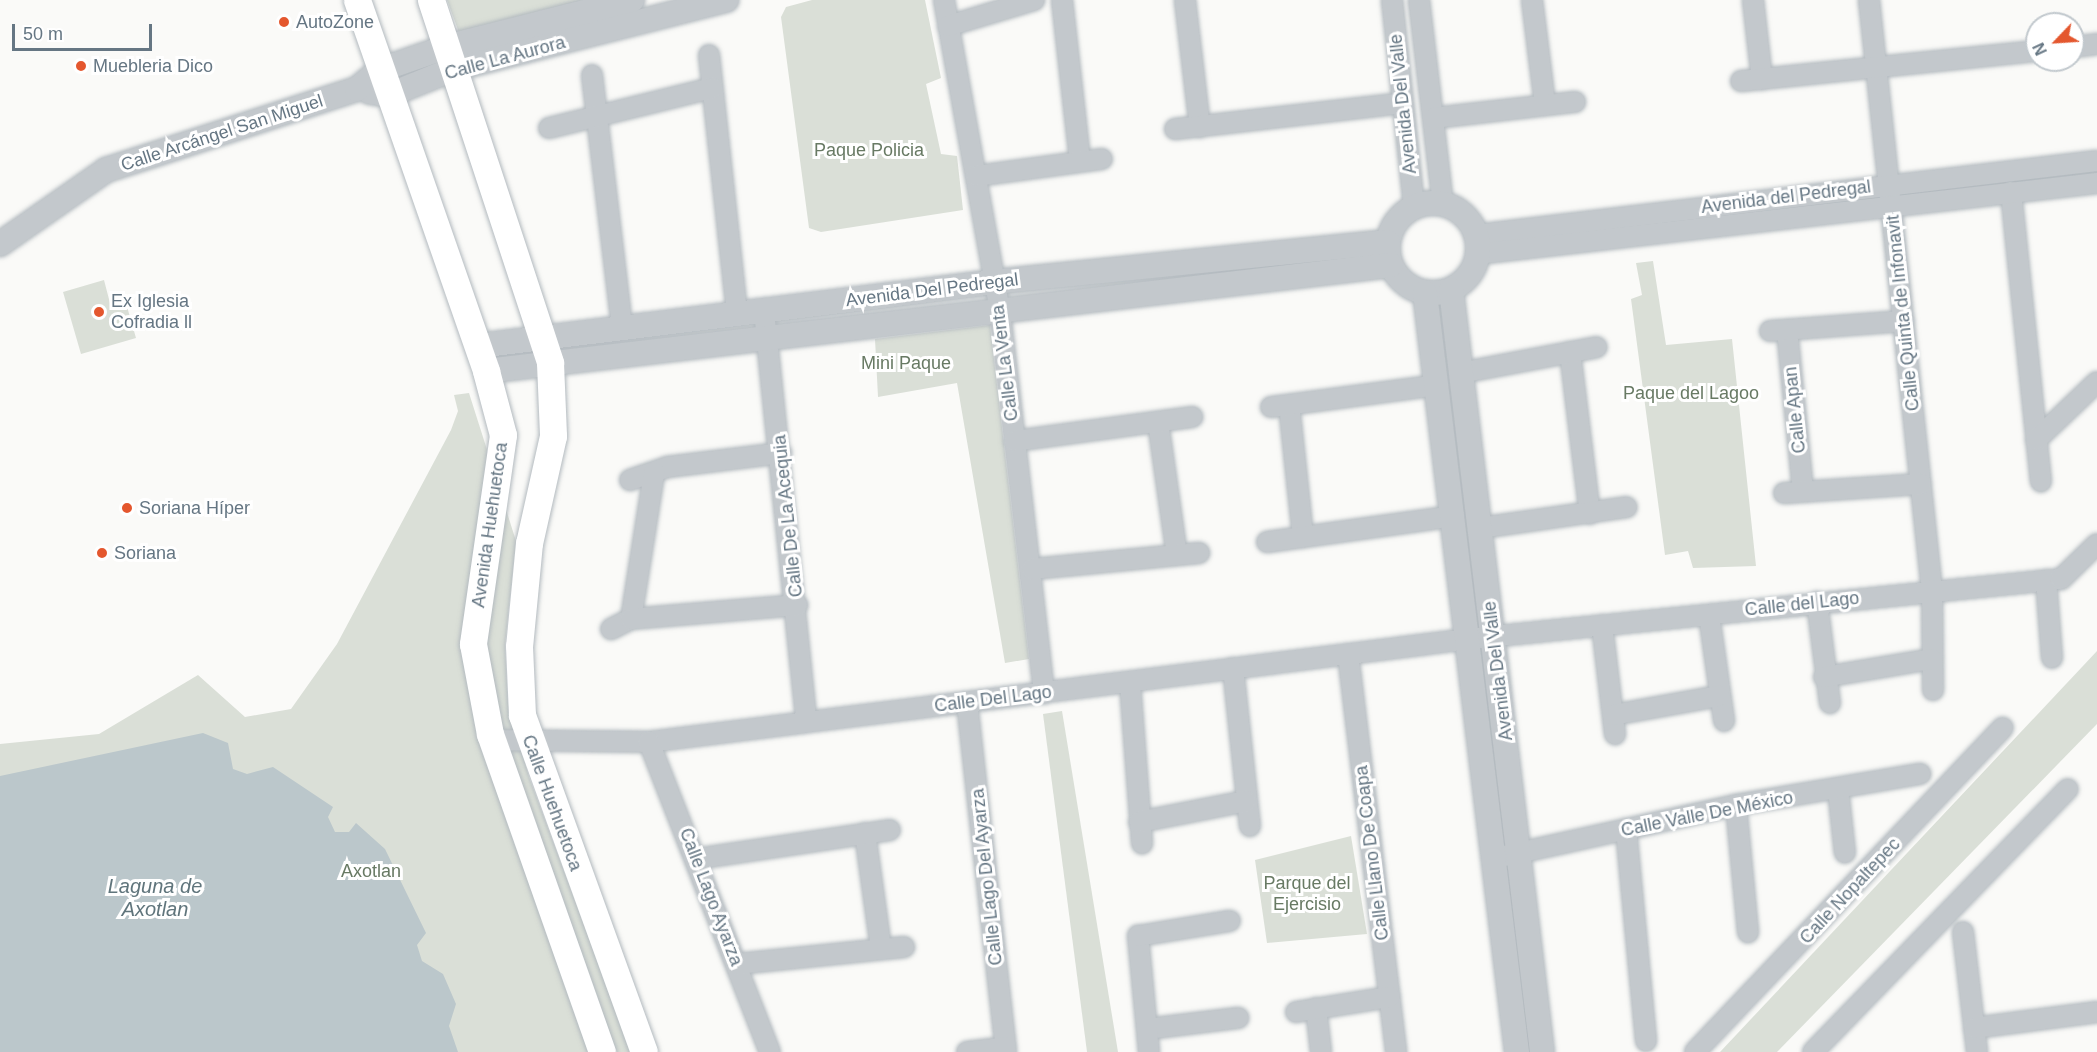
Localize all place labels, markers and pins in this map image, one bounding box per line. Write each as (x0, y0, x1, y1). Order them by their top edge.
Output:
place label: AutoZone (296, 11, 374, 33)
marker: AutoZone (277, 15, 291, 29)
place label: Muebleria Dico (93, 55, 213, 77)
marker: Muebleria Dico (74, 59, 88, 73)
place label: Ex Iglesia Cofradia ll (111, 291, 192, 334)
marker: Ex Iglesia Cofradia ll (92, 305, 106, 319)
place label: Soriana Híper (139, 497, 250, 519)
marker: Soriana Híper (120, 501, 134, 515)
place label: Soriana (114, 542, 176, 564)
marker: Soriana (95, 546, 109, 560)

